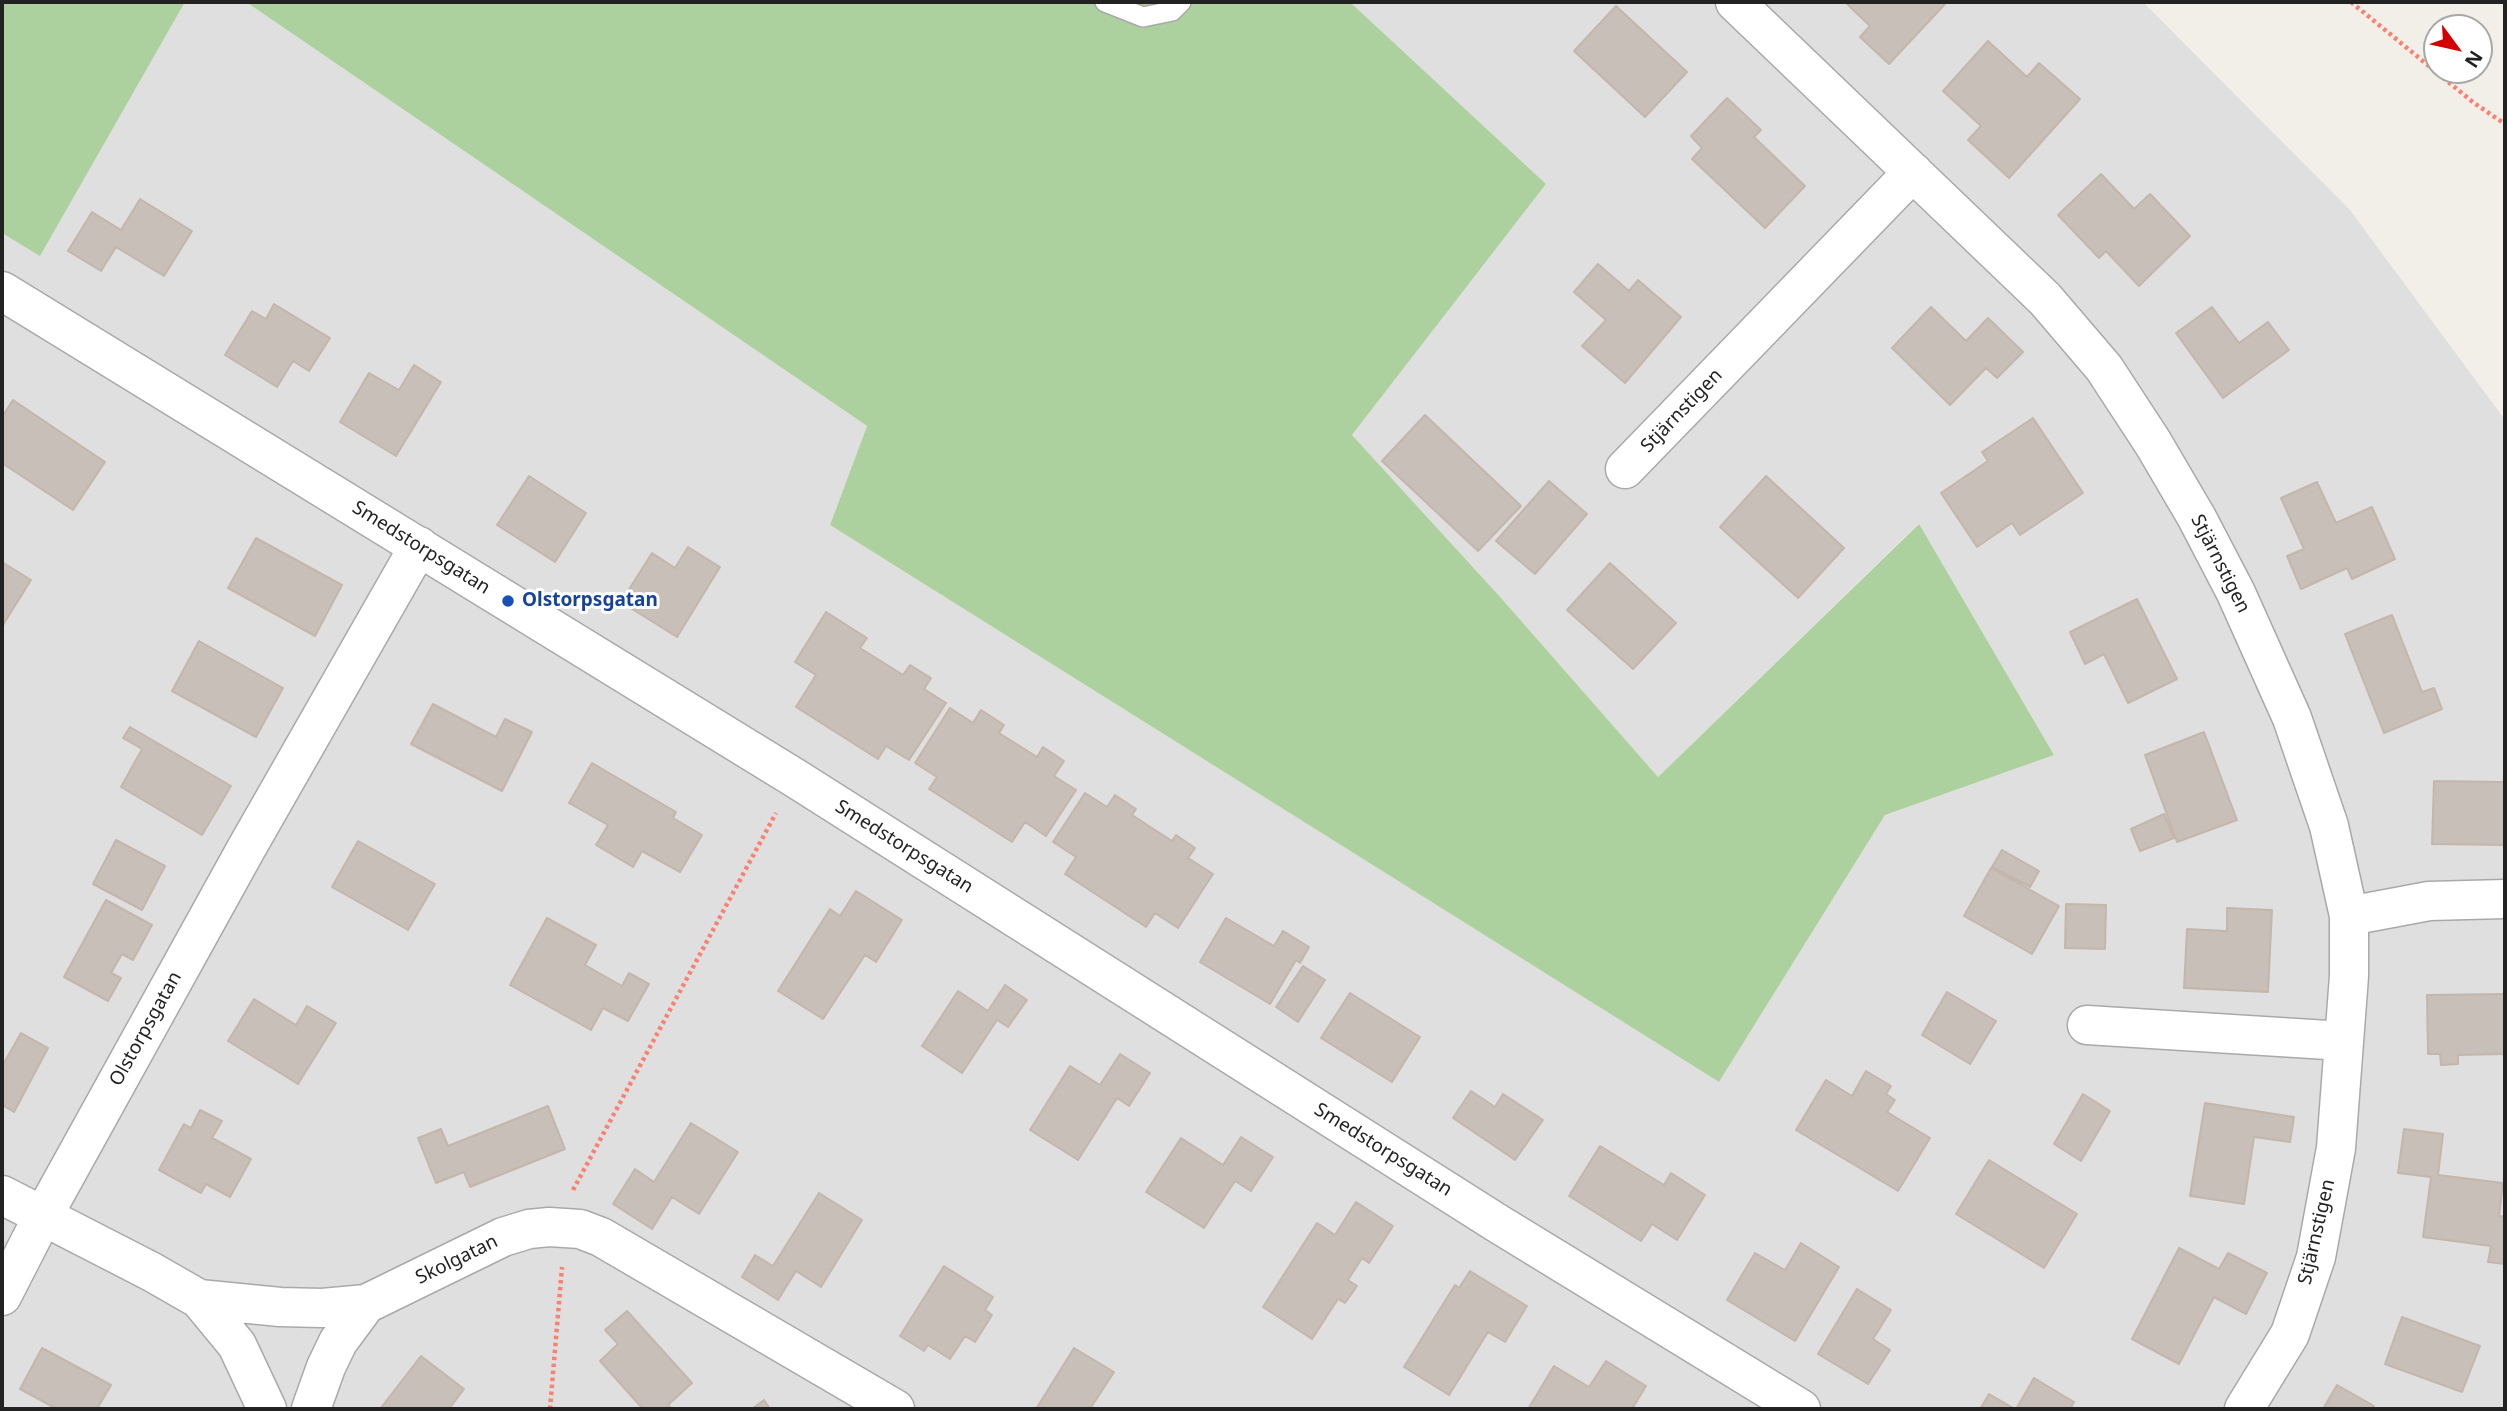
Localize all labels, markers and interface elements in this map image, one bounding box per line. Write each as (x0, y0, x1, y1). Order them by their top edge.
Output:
north arrow (2423, 14, 2493, 84)
text: N (2459, 46, 2489, 73)
street label: Stjärnstigen (1636, 364, 1728, 458)
street label: Smedstorpsgatan (348, 496, 494, 600)
street label: Stjärnstigen (2185, 511, 2255, 617)
place label: Olstorpsgatan (522, 590, 658, 612)
marker: Olstorpsgatan (500, 593, 516, 609)
street label: Smedstorpsgatan (831, 795, 977, 899)
street label: Olstorpsgatan (105, 968, 187, 1090)
street label: Smedstorpsgatan (1310, 1098, 1456, 1202)
street label: Stjärnstigen (2294, 1177, 2340, 1287)
street label: Skolgatan (412, 1230, 502, 1290)

